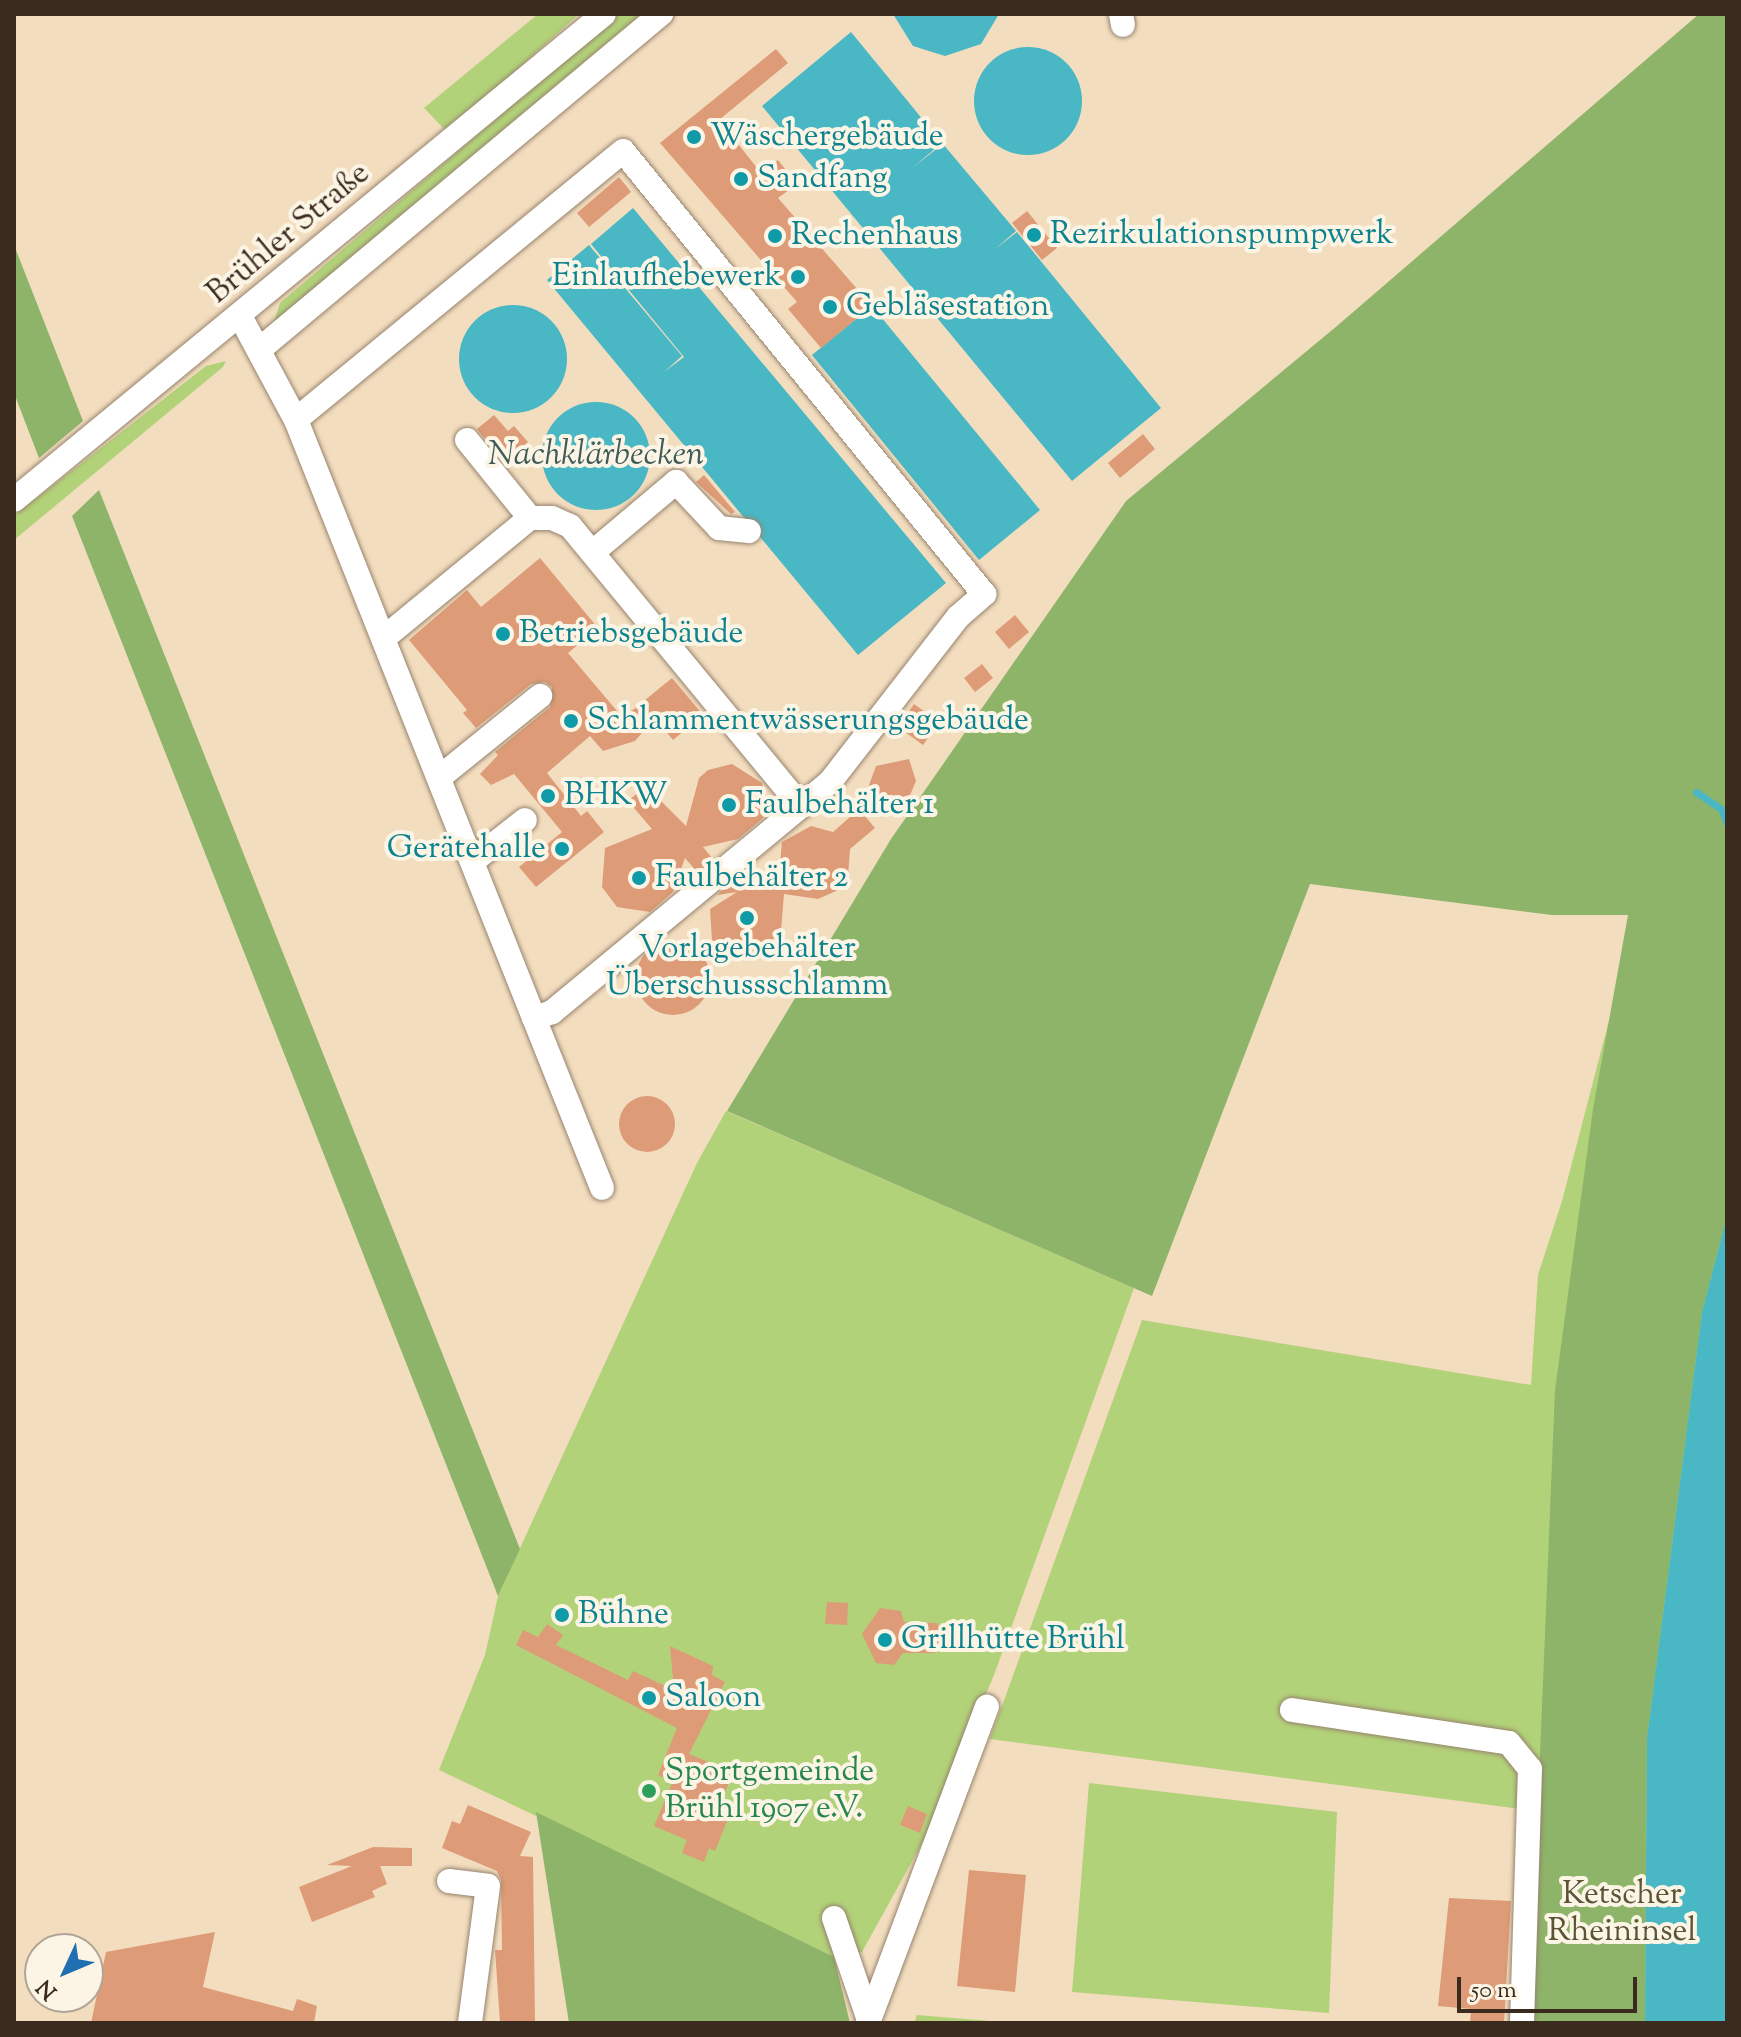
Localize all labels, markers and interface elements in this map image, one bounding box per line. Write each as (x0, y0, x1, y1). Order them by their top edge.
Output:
place label: Wäschergebäude (710, 118, 944, 156)
marker: Wäschergebäude (685, 128, 703, 146)
street label: Brühler Straße (200, 155, 378, 313)
place label: Sandfang (757, 160, 887, 198)
marker: Sandfang (732, 170, 750, 188)
place label: Rezirkulationspumpwerk (1050, 216, 1394, 254)
place label: Rechenhaus (791, 217, 959, 255)
marker: Rezirkulationspumpwerk (1025, 226, 1043, 244)
marker: Rechenhaus (766, 227, 784, 245)
place label: Einlaufhebewerk (552, 258, 782, 296)
marker: Einlaufhebewerk (789, 268, 807, 286)
place label: Gebläsestation (846, 288, 1050, 326)
marker: Gebläsestation (821, 298, 839, 316)
water label: Nachklärbecken (488, 436, 704, 476)
place label: Betriebsgebäude (519, 615, 743, 653)
marker: Betriebsgebäude (494, 625, 512, 643)
place label: Schlammentwässerungsgebäude (587, 702, 1029, 740)
marker: Schlammentwässerungsgebäude (562, 712, 580, 730)
place label: BHKW (564, 777, 668, 815)
place label: Faulbehälter 1 (745, 786, 934, 824)
marker: BHKW (539, 787, 557, 805)
marker: Faulbehälter 1 (720, 796, 738, 814)
place label: Gerätehalle (387, 830, 546, 868)
marker: Gerätehalle (553, 840, 571, 858)
place label: Faulbehälter 2 (655, 859, 848, 897)
marker: Faulbehälter 2 (630, 869, 648, 887)
marker: Vorlagebehälter Überschussschlamm (738, 909, 756, 927)
place label: Vorlagebehälter Überschussschlamm (606, 931, 888, 1006)
place label: Bühne (578, 1596, 669, 1634)
marker: Bühne (553, 1606, 571, 1624)
place label: Grillhütte Brühl (901, 1621, 1125, 1659)
marker: Grillhütte Brühl (876, 1631, 894, 1649)
place label: Saloon (665, 1679, 761, 1717)
marker: Saloon (640, 1689, 658, 1707)
place label: Sportgemeinde Brühl 1907 e.V. (665, 1754, 874, 1829)
marker: Sportgemeinde Brühl 1907 e.V. (640, 1782, 658, 1800)
park label: Ketscher Rheininsel (1548, 1877, 1696, 1952)
north arrow (24, 1933, 104, 2013)
scale bar (1461, 1961, 1641, 2011)
text: N (31, 1971, 66, 2006)
text: 50 m (1471, 1974, 1517, 2008)

